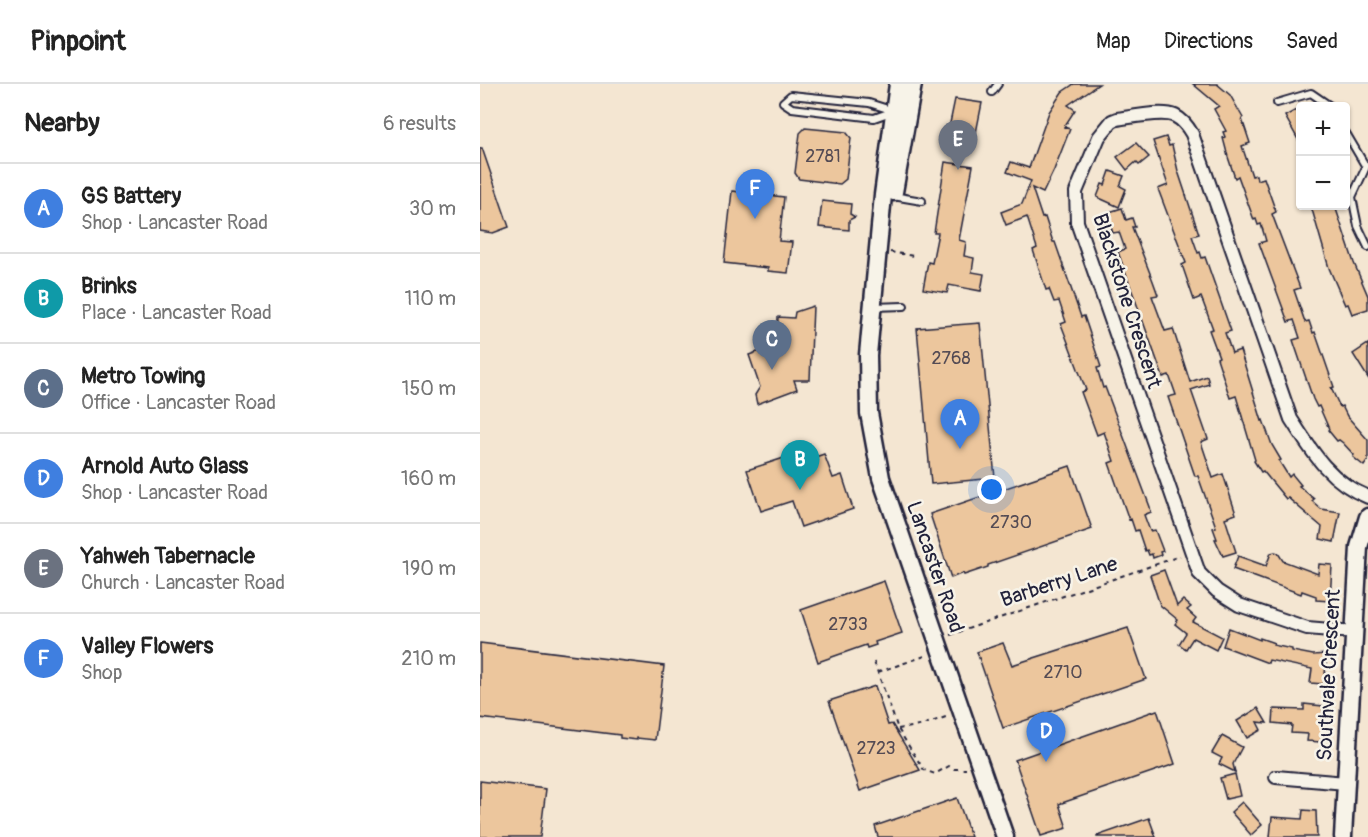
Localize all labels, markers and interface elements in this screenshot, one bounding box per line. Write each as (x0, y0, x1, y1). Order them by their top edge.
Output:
text: Pinpoint (30, 24, 126, 59)
text: Map (1096, 28, 1131, 55)
text: Directions (1164, 28, 1253, 55)
text: Saved (1286, 28, 1338, 55)
map controls (1296, 102, 1350, 210)
button: + (1296, 102, 1350, 156)
text: Nearby (24, 107, 100, 139)
text: 6 results (383, 111, 456, 136)
pin: E (938, 120, 978, 170)
house number: 2781 (805, 145, 841, 168)
button: − (1296, 156, 1350, 210)
pin: F (736, 170, 774, 219)
text: GS Battery (81, 182, 181, 210)
text: A (37, 196, 50, 221)
text: 30 m (409, 196, 456, 221)
text: Shop · Lancaster Road (81, 210, 268, 235)
street label: Blackstone Crescent (1086, 210, 1168, 392)
text: Brinks (81, 272, 136, 300)
text: B (38, 286, 49, 311)
text: 110 m (405, 286, 456, 311)
text: Place · Lancaster Road (81, 300, 272, 325)
pin: C (752, 320, 792, 370)
house number: 2768 (931, 347, 971, 370)
text: Metro Towing (81, 362, 205, 390)
text: C (37, 376, 50, 401)
text: 150 m (402, 376, 456, 401)
text: Office · Lancaster Road (81, 390, 276, 415)
pin: A (940, 400, 980, 449)
pin: B (780, 440, 820, 490)
text: Arnold Auto Glass (81, 452, 248, 480)
text: D (37, 466, 50, 491)
text: 160 m (401, 466, 456, 491)
your location (977, 475, 1006, 504)
text: Shop · Lancaster Road (81, 480, 268, 505)
street label: Lancaster Road (900, 498, 970, 636)
house number: 2730 (990, 511, 1032, 534)
text: Yahweh Tabernacle (81, 542, 255, 570)
street label: Barberry Lane (997, 550, 1122, 614)
text: E (38, 556, 49, 581)
text: 190 m (402, 556, 456, 581)
text: Church · Lancaster Road (81, 570, 285, 595)
street label: Southvale Crescent (1311, 588, 1347, 762)
house number: 2733 (828, 613, 868, 636)
text: Valley Flowers (81, 632, 213, 660)
text: F (37, 646, 50, 671)
text: 210 m (401, 646, 456, 671)
text: Shop (81, 660, 122, 685)
house number: 2710 (1044, 661, 1082, 684)
pin: D (1026, 712, 1066, 762)
house number: 2723 (856, 737, 896, 760)

